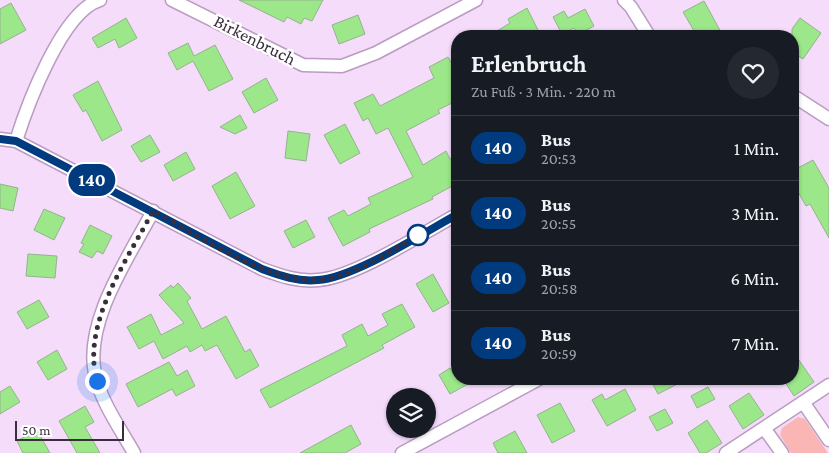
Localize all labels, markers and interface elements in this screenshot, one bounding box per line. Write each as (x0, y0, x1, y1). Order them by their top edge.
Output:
street label: Birkenbruch (211, 11, 300, 69)
button: heart (727, 47, 779, 99)
text: Erlenbruch (471, 50, 587, 77)
text: Zu Fuß · 3 Min. · 220 m (471, 83, 616, 100)
text: Bus (541, 129, 571, 150)
text: 140 (485, 138, 512, 158)
text: 1 Min. (734, 138, 779, 159)
text: 20:53 (541, 150, 576, 167)
line badge: 140 (63, 164, 121, 196)
text: 140 (78, 170, 106, 190)
text: Bus (541, 194, 571, 215)
text: 140 (485, 203, 512, 223)
text: 3 Min. (731, 203, 779, 224)
text: 20:55 (541, 215, 576, 232)
unlabelled marker (407, 224, 429, 246)
text: Bus (541, 259, 571, 280)
text: 140 (485, 268, 512, 288)
text: 6 Min. (730, 268, 779, 289)
text: 20:58 (541, 280, 577, 297)
text: Bus (541, 324, 571, 345)
text: 140 (485, 333, 512, 353)
text: 7 Min. (731, 333, 779, 354)
text: 20:59 (541, 345, 577, 362)
your location (85, 369, 110, 394)
map controls (386, 388, 436, 438)
button: layers (386, 388, 436, 438)
scale bar (15, 418, 124, 441)
text: 50 m (22, 422, 50, 438)

